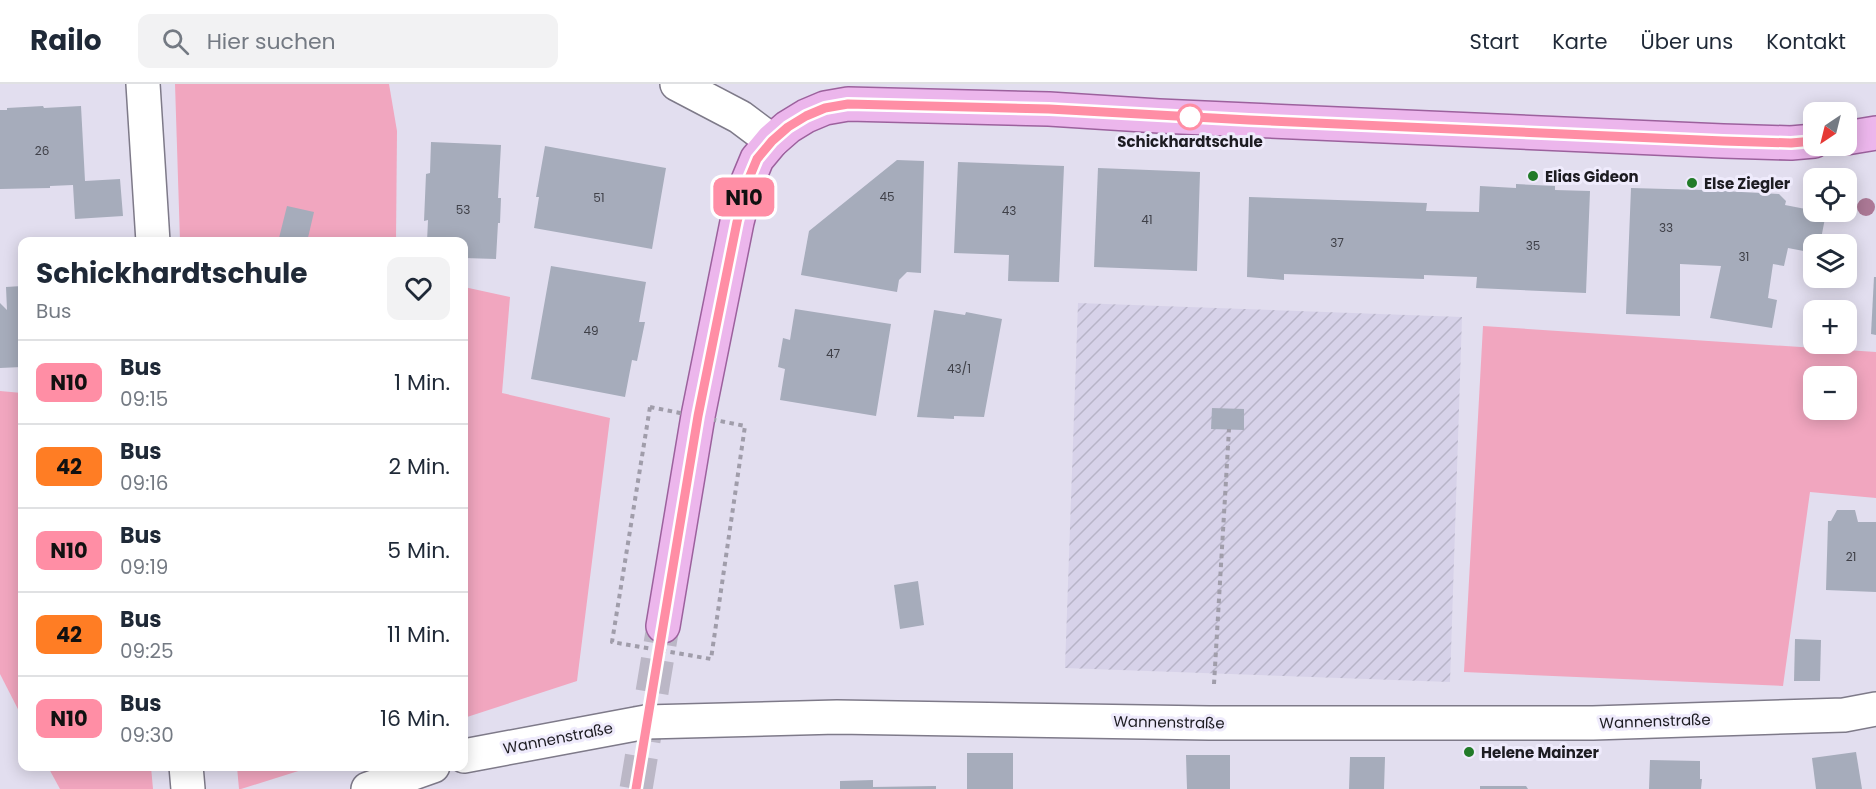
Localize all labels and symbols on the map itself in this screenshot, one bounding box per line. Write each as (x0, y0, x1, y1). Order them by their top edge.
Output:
north arrow (1803, 102, 1857, 156)
marker: Schickhardtschule (1177, 104, 1203, 130)
place label: Schickhardtschule (1117, 131, 1263, 152)
house number: 26 (35, 142, 49, 159)
place label: Elias Gideon (1545, 166, 1639, 187)
marker: Elias Gideon (1526, 169, 1540, 183)
place label: Else Ziegler (1704, 173, 1791, 194)
marker: Else Ziegler (1685, 176, 1699, 190)
line badge: N10 (710, 178, 778, 216)
house number: 45 (879, 188, 895, 205)
house number: 51 (593, 189, 605, 206)
house number: 53 (456, 201, 470, 218)
house number: 43 (1002, 202, 1016, 219)
house number: 41 (1141, 211, 1153, 228)
house number: 33 (1659, 219, 1673, 236)
house number: 37 (1330, 234, 1344, 251)
house number: 35 (1526, 237, 1540, 254)
house number: 31 (1739, 248, 1749, 265)
house number: 49 (583, 322, 599, 339)
house number: 47 (826, 345, 840, 362)
house number: 43/1 (947, 360, 971, 377)
house number: 21 (1846, 548, 1856, 565)
street label: Wannenstraße (1599, 709, 1711, 733)
street label: Wannenstraße (1113, 711, 1225, 733)
street label: Wannenstraße (501, 717, 615, 759)
place label: Helene Mainzer (1481, 742, 1600, 763)
marker: Helene Mainzer (1462, 745, 1476, 759)

